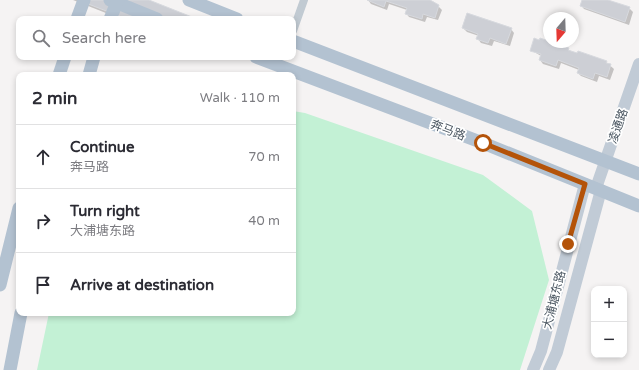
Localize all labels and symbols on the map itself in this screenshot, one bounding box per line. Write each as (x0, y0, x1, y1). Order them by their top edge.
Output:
north arrow (543, 12, 579, 48)
street label: 凌通路 (606, 107, 630, 145)
street label: 奔马路 (429, 117, 467, 143)
route start (474, 134, 492, 152)
route end (559, 235, 577, 253)
street label: 大浦塘东路 (540, 269, 568, 331)

